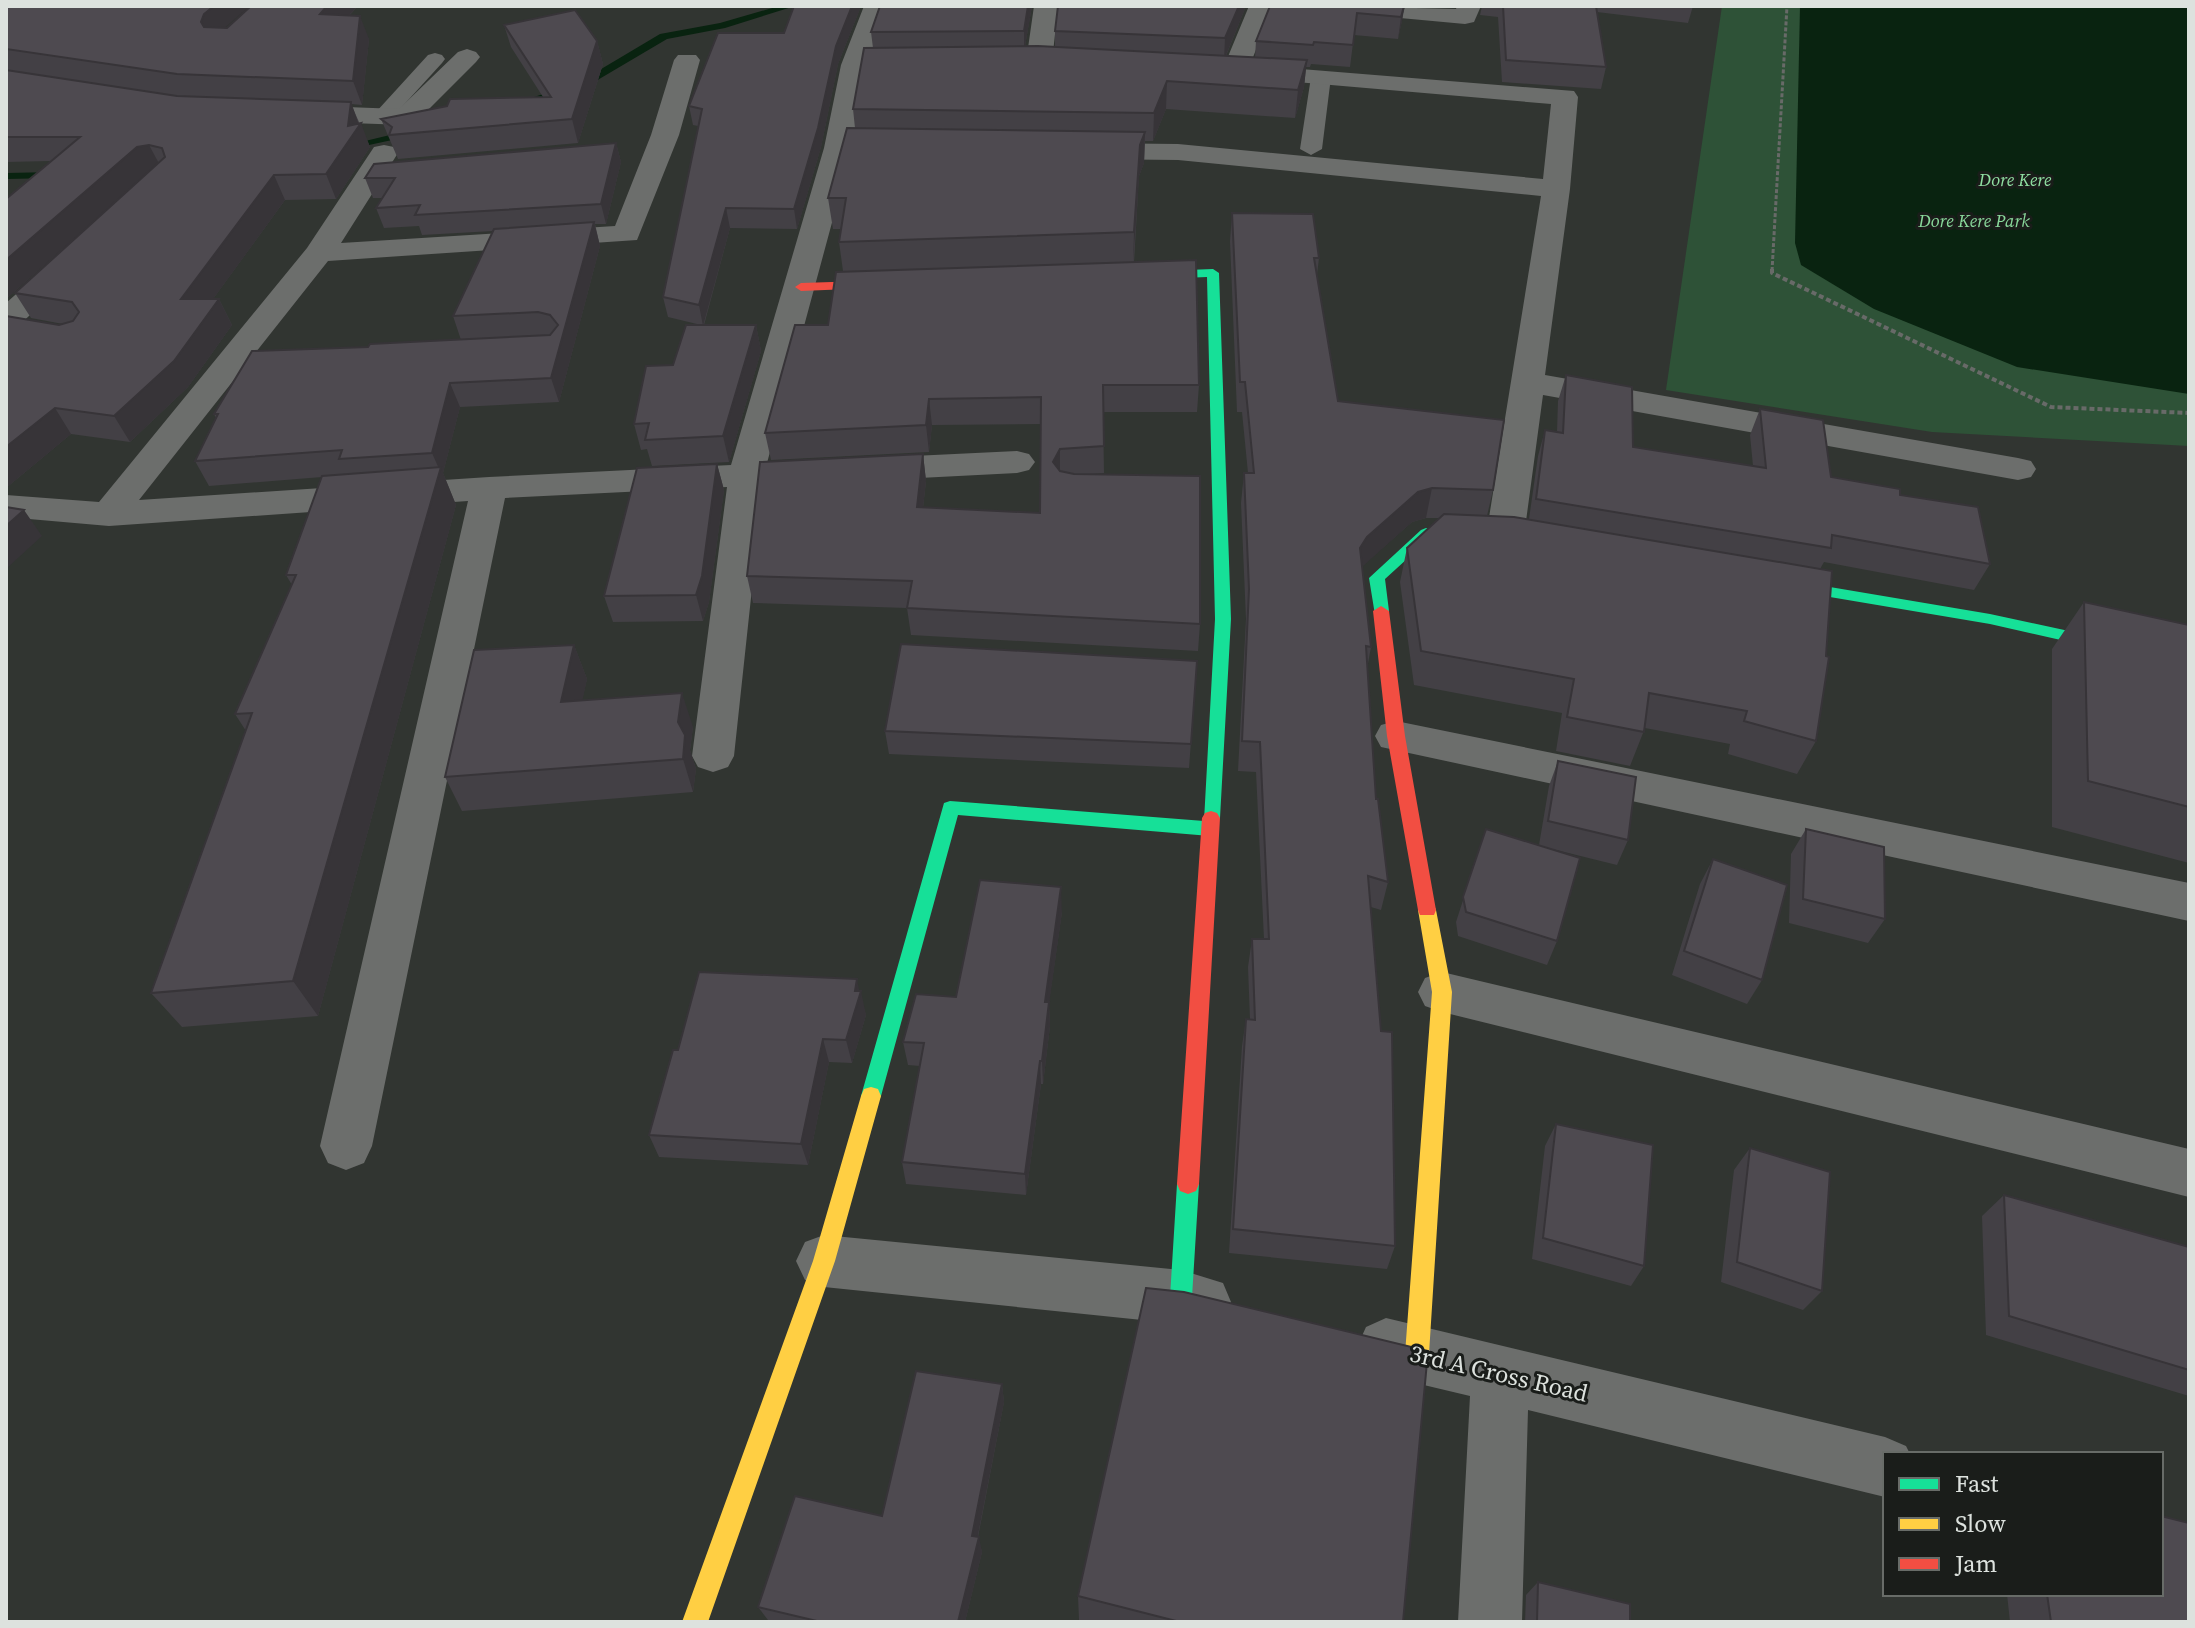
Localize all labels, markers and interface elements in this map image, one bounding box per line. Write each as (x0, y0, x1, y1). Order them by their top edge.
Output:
water label: Dore Kere (1978, 167, 2052, 192)
park label: Dore Kere Park (1917, 208, 2030, 233)
street label: 3rd A Cross Road (1407, 1336, 1592, 1410)
legend (1883, 1452, 2163, 1596)
text: Fast (1955, 1467, 1999, 1500)
text: Slow (1955, 1507, 2006, 1540)
text: Jam (1954, 1547, 1997, 1580)

